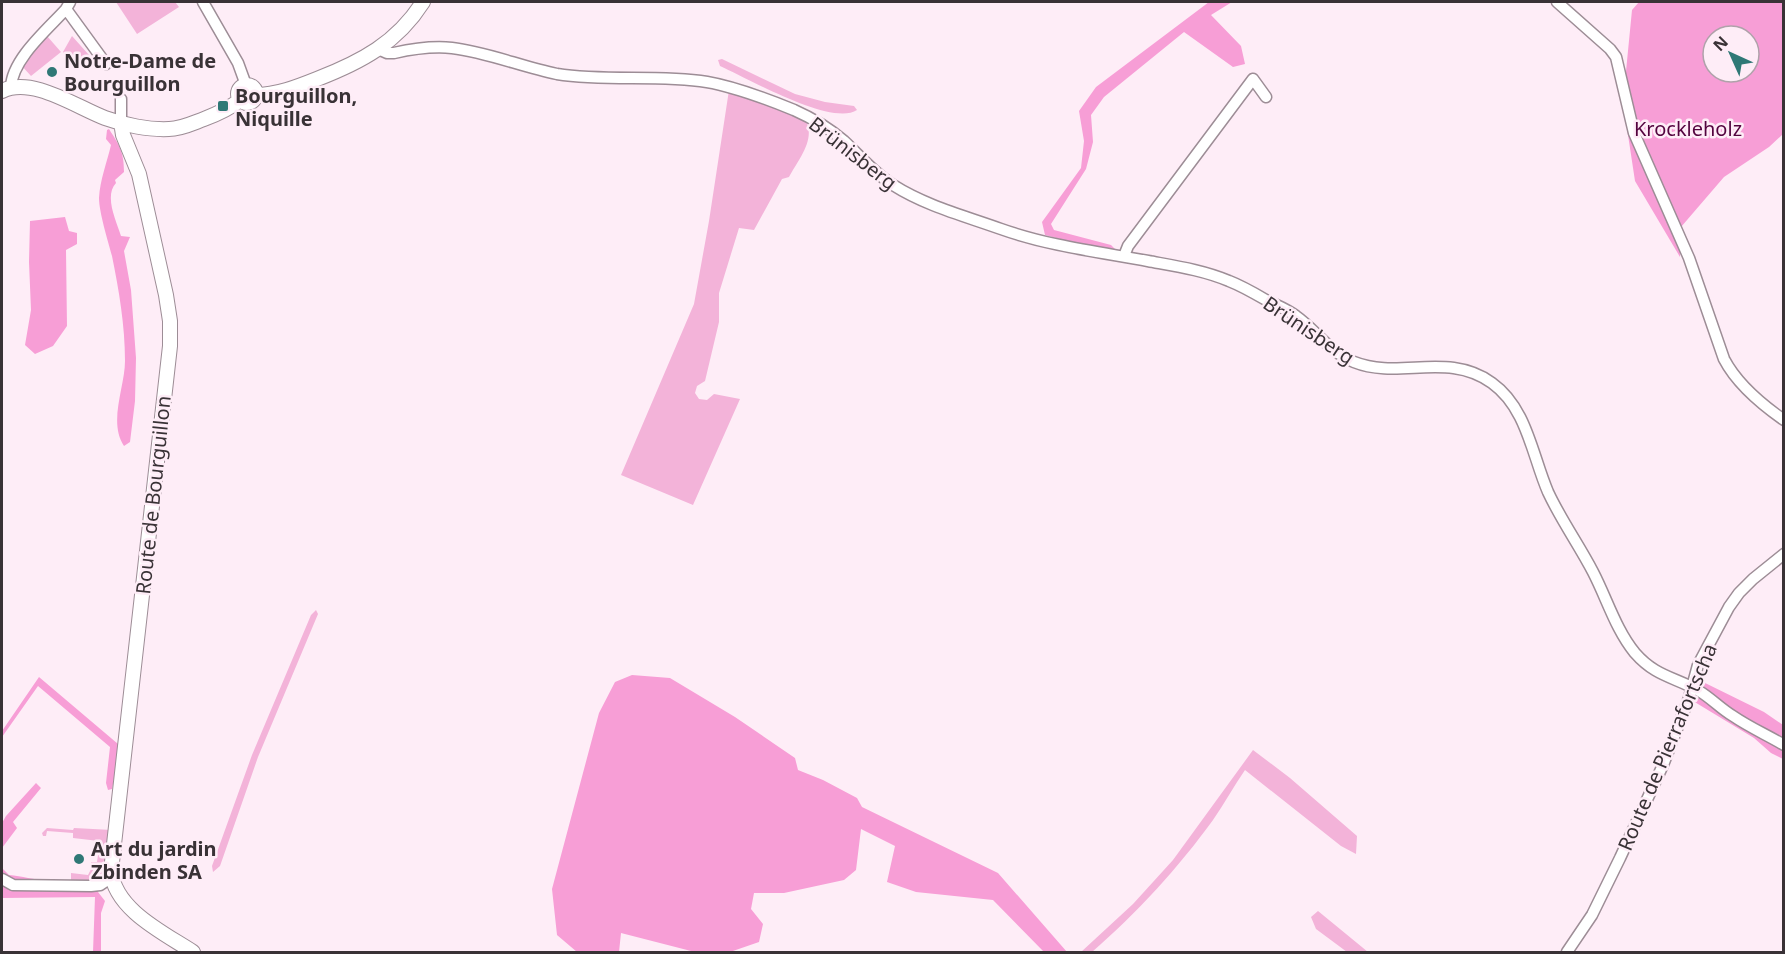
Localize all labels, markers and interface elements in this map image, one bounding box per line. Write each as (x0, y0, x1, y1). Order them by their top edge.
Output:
north arrow (1701, 24, 1761, 84)
text: N (1708, 31, 1733, 56)
place label: Notre-Dame de Bourguillon (64, 47, 216, 97)
marker: Notre-Dame de Bourguillon (45, 65, 59, 79)
place label: Bourguillon, Niquille (235, 82, 357, 132)
marker: Bourguillon, Niquille (216, 99, 230, 113)
street label: Brünisberg (803, 110, 903, 196)
park label: Krockleholz (1634, 115, 1742, 142)
street label: Brünisberg (1258, 290, 1360, 370)
street label: Route de Bourguillon (129, 394, 177, 596)
street label: Route de Pierrafortscha (1611, 639, 1723, 855)
place label: Art du jardin Zbinden SA (91, 835, 217, 885)
marker: Art du jardin Zbinden SA (72, 852, 86, 866)

